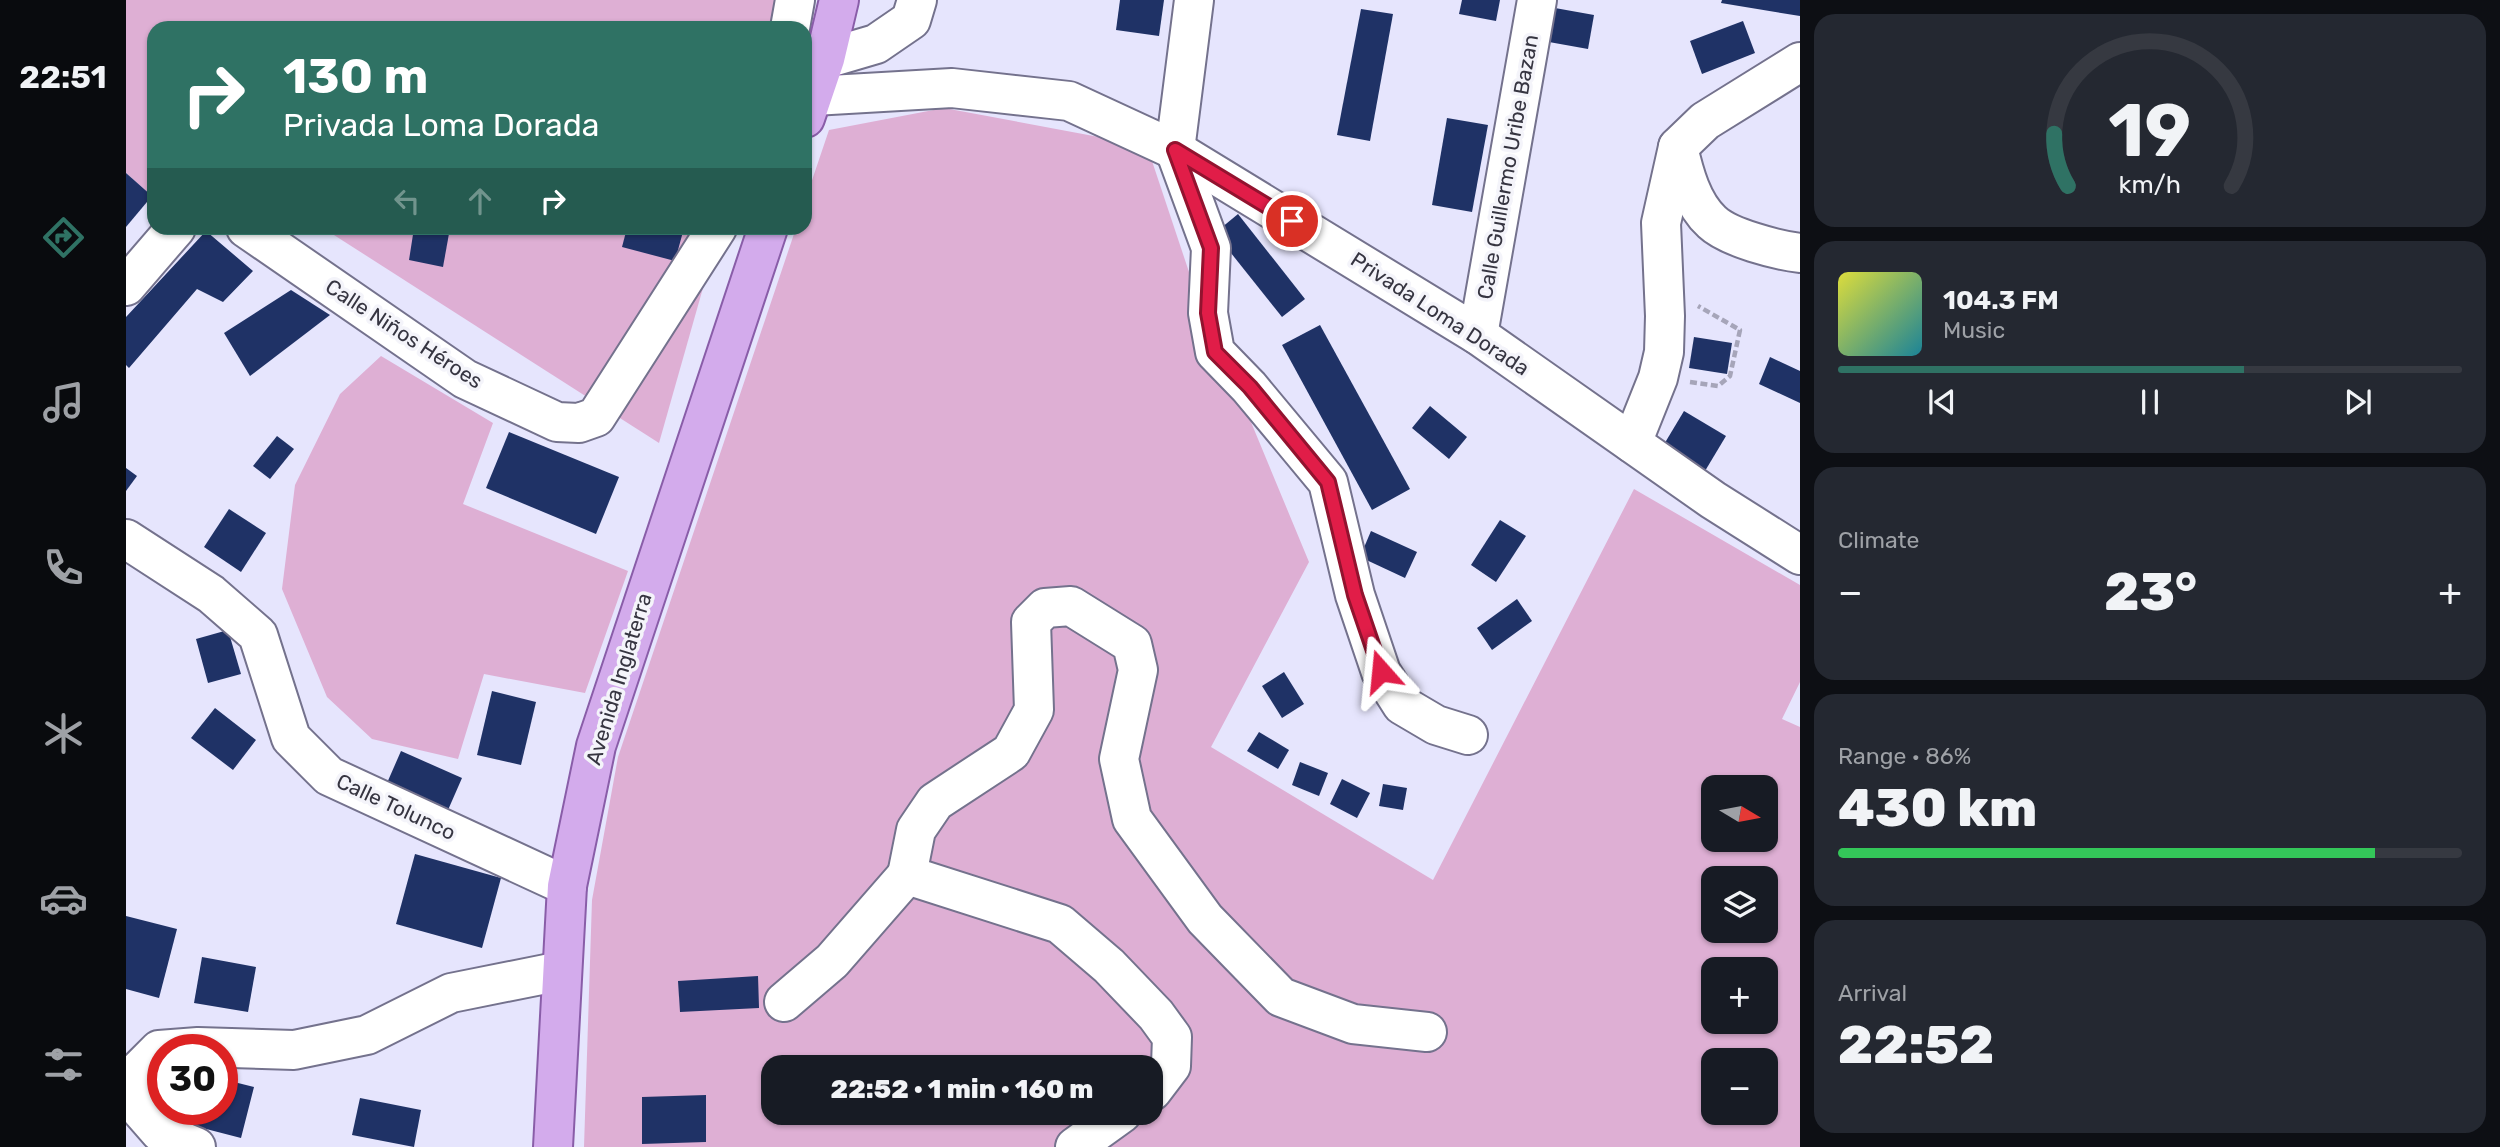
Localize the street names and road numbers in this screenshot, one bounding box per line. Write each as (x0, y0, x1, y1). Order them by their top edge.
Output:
street label: Calle Guillermo Uribe Bazan (1472, 33, 1543, 301)
street label: Privada Loma Dorada (1346, 247, 1534, 381)
street label: Calle Niños Héroes (321, 274, 487, 394)
street label: Avenida Inglaterra (580, 590, 657, 768)
street label: Calle Tolunco (333, 768, 460, 845)

